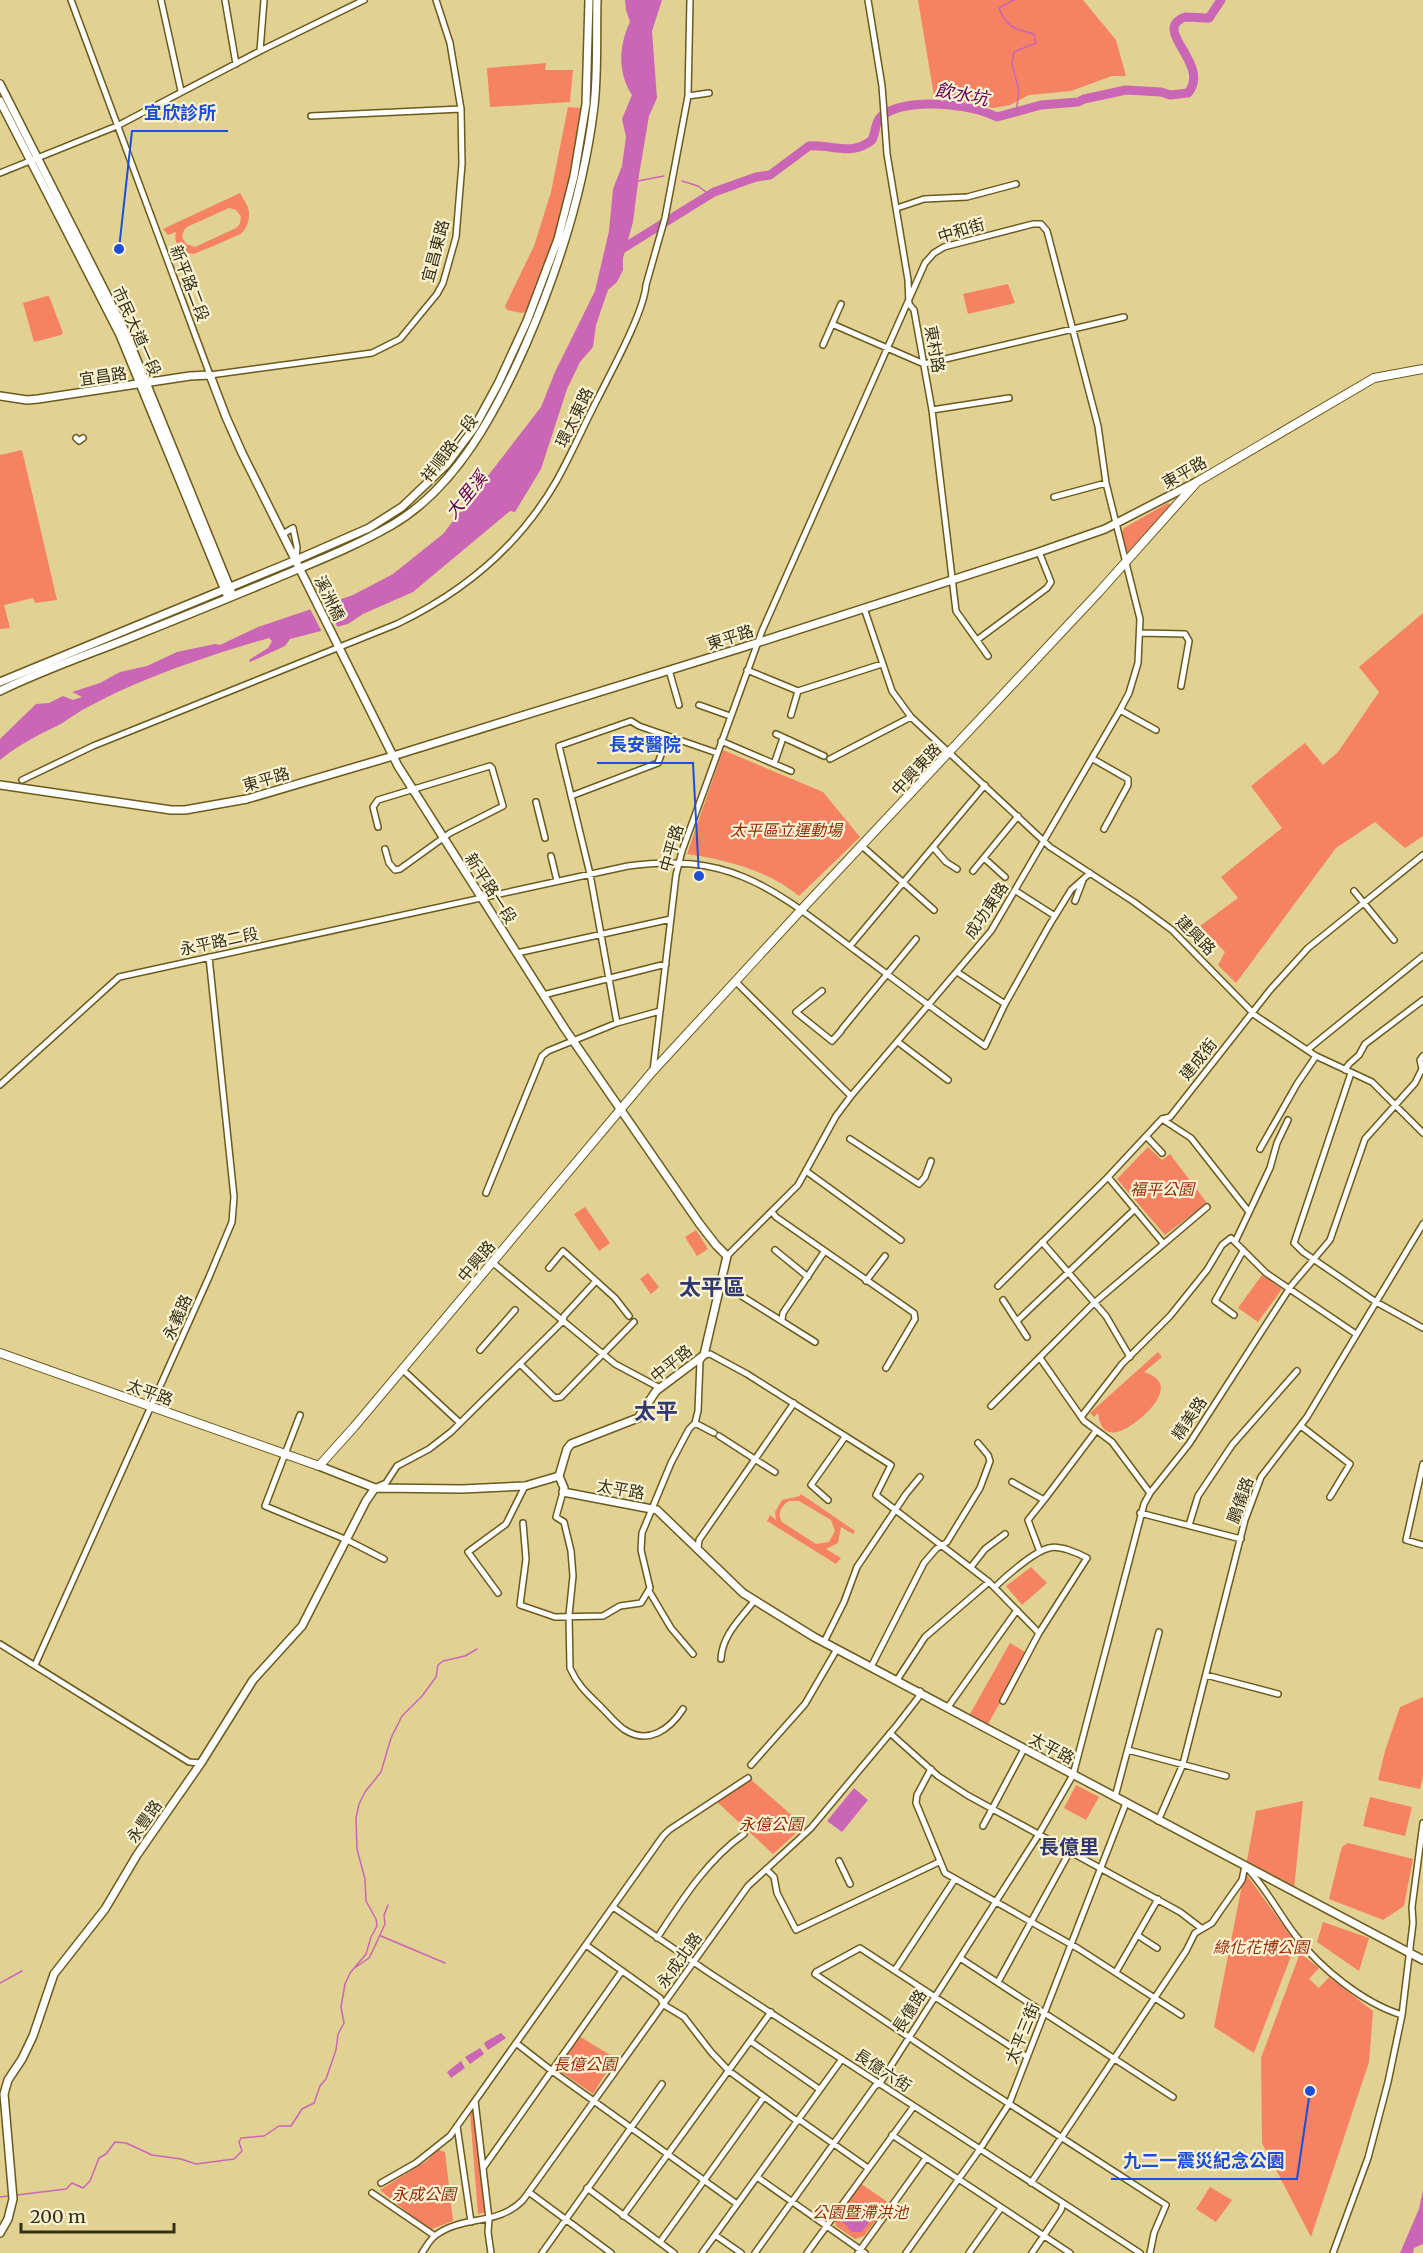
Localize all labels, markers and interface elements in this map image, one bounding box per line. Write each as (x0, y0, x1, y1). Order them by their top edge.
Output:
water label: 飲水坑 (933, 78, 994, 111)
callout: 宜欣診所 (132, 95, 228, 131)
text: 宜欣診所 (144, 101, 216, 124)
street label: 中和街 (935, 213, 987, 247)
street label: 宜昌東路 (417, 217, 453, 285)
street label: 新平路二段 (166, 242, 214, 324)
street label: 市民大道一段 (108, 283, 166, 379)
street label: 東村路 (921, 324, 949, 374)
street label: 宜昌路 (78, 363, 128, 389)
street label: 環太東路 (551, 384, 597, 450)
street label: 祥順路一段 (416, 410, 482, 486)
street label: 東平路 (1158, 452, 1210, 492)
water label: 大里溪 (440, 464, 494, 523)
street label: 溪洲橋 (310, 572, 350, 624)
street label: 東平路 (704, 620, 756, 654)
callout: 長安醫院 (597, 727, 693, 763)
text: 長安醫院 (609, 733, 681, 756)
street label: 中興東路 (887, 739, 945, 799)
street label: 東平路 (240, 763, 292, 795)
park label: 太平區立運動場 (730, 820, 844, 840)
street label: 中平路 (655, 822, 687, 874)
street label: 新平路一段 (461, 849, 521, 927)
street label: 成功東路 (960, 878, 1012, 942)
street label: 建興路 (1172, 911, 1220, 959)
street label: 永平路二段 (178, 923, 260, 959)
street label: 建成街 (1175, 1034, 1221, 1084)
park label: 福平公園 (1130, 1179, 1196, 1199)
street label: 中興路 (453, 1236, 499, 1286)
district label: 太平區 (679, 1273, 745, 1301)
street label: 永義路 (158, 1291, 196, 1343)
street label: 中平路 (646, 1340, 696, 1386)
street label: 太平路 (124, 1374, 176, 1410)
street label: 精美路 (1167, 1393, 1211, 1443)
district label: 太平 (634, 1397, 678, 1425)
street label: 鵬儀路 (1222, 1474, 1258, 1526)
street label: 太平路 (596, 1475, 646, 1503)
street label: 太平路 (1026, 1728, 1078, 1768)
street label: 永豐路 (122, 1796, 166, 1846)
park label: 永億公園 (739, 1814, 805, 1834)
district label: 長億里 (1039, 1834, 1099, 1859)
street label: 永成北路 (652, 1928, 706, 1992)
park label: 綠化花博公園 (1213, 1937, 1311, 1957)
street label: 長億路 (888, 1985, 930, 2037)
street label: 太平三街 (1001, 2000, 1043, 2066)
street label: 長億六街 (851, 2044, 915, 2096)
park label: 長億公園 (553, 2054, 619, 2074)
callout: 九二一震災紀念公園 (1111, 2143, 1297, 2179)
text: 九二一震災紀念公園 (1123, 2149, 1285, 2172)
park label: 永成公園 (392, 2184, 458, 2204)
scale bar (21, 2196, 174, 2234)
park label: 公園暨滯洪池 (812, 2202, 910, 2222)
text: 200 m (30, 2205, 86, 2228)

